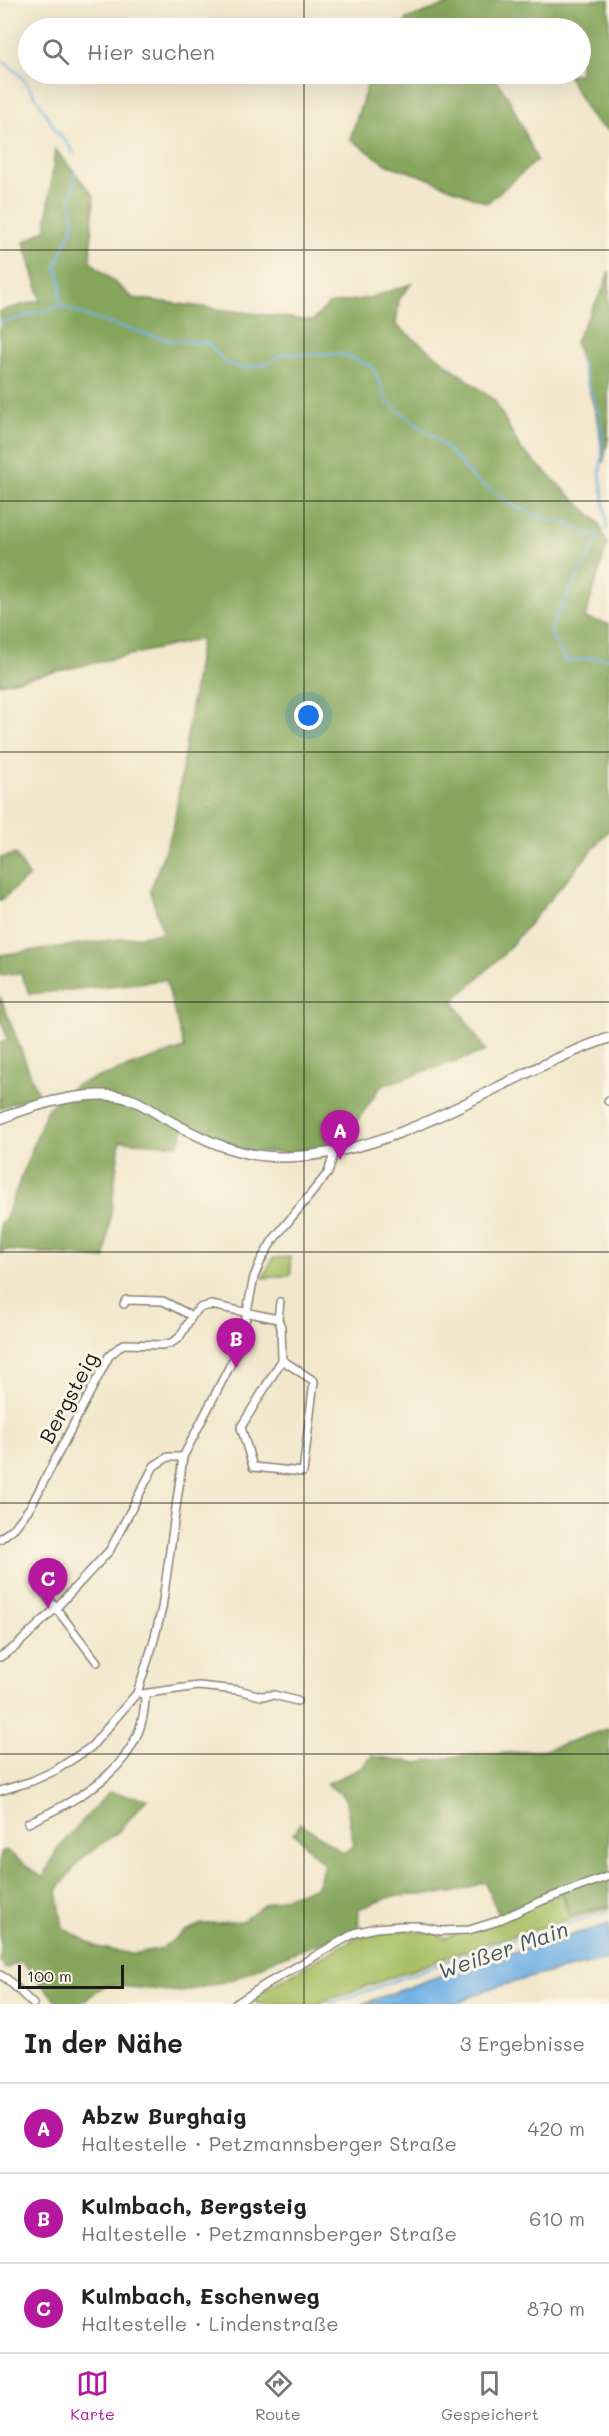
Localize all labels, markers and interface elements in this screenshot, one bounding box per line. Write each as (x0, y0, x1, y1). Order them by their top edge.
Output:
search box (18, 18, 591, 84)
icon: search (39, 35, 72, 68)
text: Hier suchen (87, 37, 215, 66)
your location (294, 701, 323, 730)
pin: A (320, 1110, 360, 1160)
pin: B (216, 1318, 256, 1368)
street label: Bergsteig (32, 1347, 103, 1448)
pin: C (28, 1558, 68, 1608)
water label: Weißer Main (434, 1914, 572, 1985)
scale bar (18, 1962, 124, 1990)
text: 100 m (27, 1965, 72, 1986)
text: In der Nähe (24, 2026, 183, 2060)
text: 3 Ergebnisse (460, 2030, 585, 2056)
text: Abzw Burghaig (81, 2101, 246, 2130)
text: A (37, 2115, 50, 2141)
text: 420 m (527, 2115, 585, 2141)
text: Haltestelle · Petzmannsberger Straße (81, 2130, 457, 2156)
text: Kulmbach, Bergsteig (81, 2191, 307, 2220)
text: B (37, 2205, 50, 2231)
text: 610 m (529, 2205, 585, 2231)
text: Haltestelle · Petzmannsberger Straße (81, 2220, 457, 2246)
text: Kulmbach, Eschenweg (81, 2281, 320, 2310)
text: C (36, 2295, 51, 2321)
text: 870 m (527, 2295, 585, 2321)
text: Haltestelle · Lindenstraße (81, 2310, 339, 2336)
tab: Karte (70, 2367, 115, 2424)
tab: Route (255, 2367, 301, 2424)
tab: Gespeichert (441, 2367, 539, 2424)

